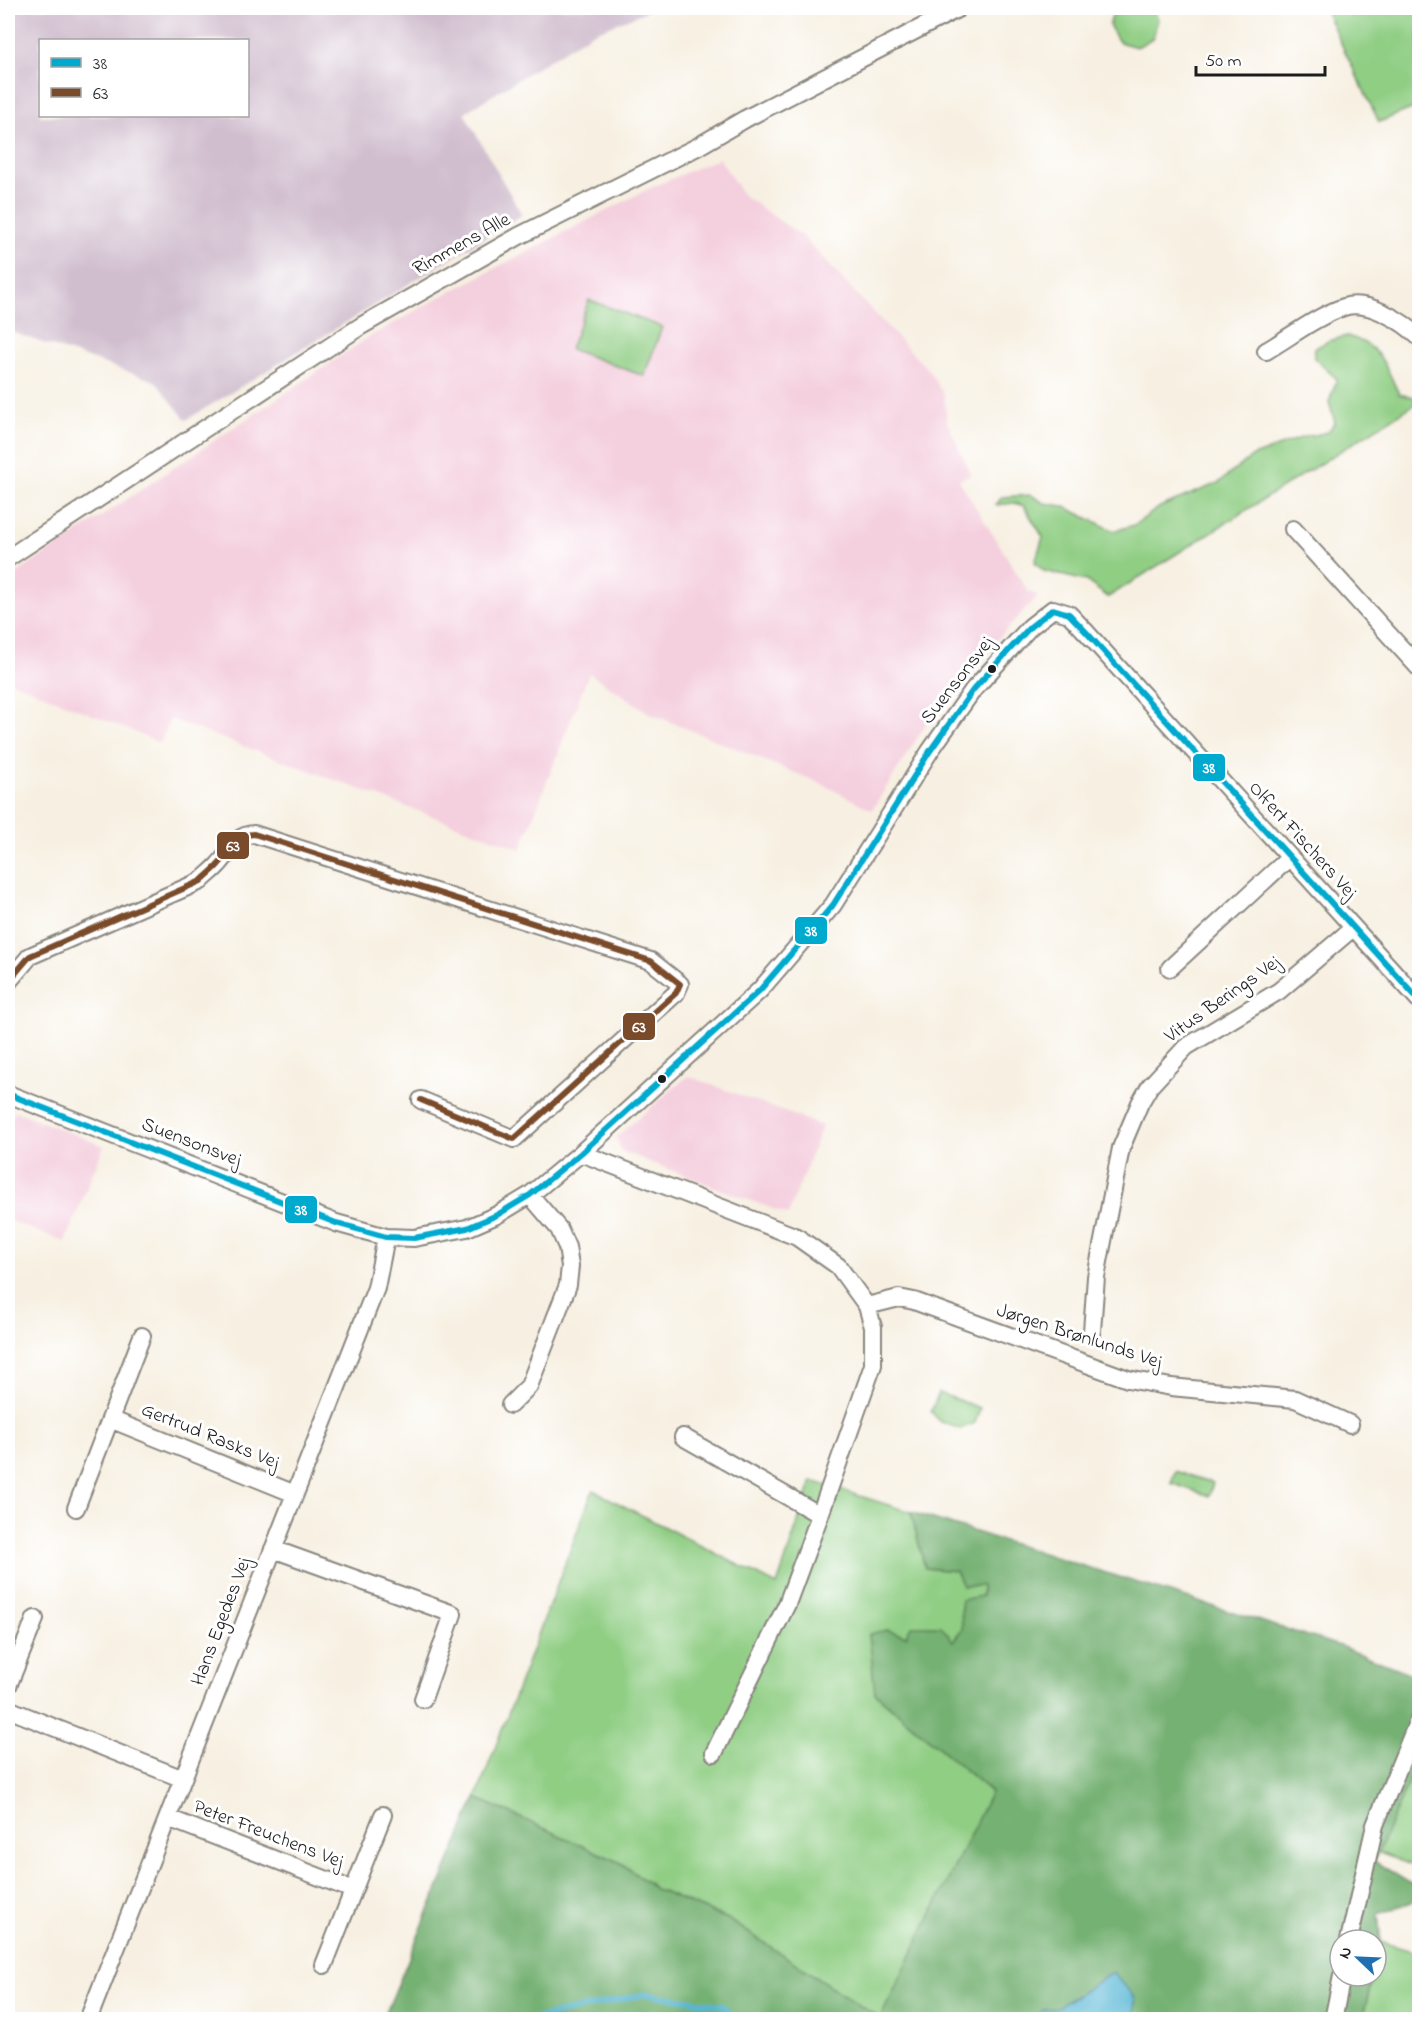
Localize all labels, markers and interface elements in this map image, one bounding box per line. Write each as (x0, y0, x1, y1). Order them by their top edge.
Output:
legend (39, 39, 249, 117)
scale bar (1196, 39, 1325, 77)
text: 50 m (1205, 49, 1242, 75)
text: 38 (93, 52, 107, 78)
text: 63 (93, 82, 108, 108)
street label: Rimmens Alle (408, 206, 516, 284)
street label: Suensonsvej (914, 630, 1002, 731)
unlabelled marker (986, 663, 998, 675)
line badge: 38 (1192, 753, 1226, 782)
text: 38 (1202, 757, 1215, 781)
street label: Olfert Fischers Vej (1241, 775, 1364, 907)
line badge: 63 (216, 831, 250, 860)
text: 63 (225, 835, 240, 859)
line badge: 38 (794, 916, 828, 945)
text: 38 (804, 920, 817, 944)
street label: Vitus Berings Vej (1158, 949, 1288, 1052)
line badge: 63 (622, 1012, 656, 1041)
text: 63 (631, 1016, 646, 1040)
unlabelled marker (656, 1073, 668, 1085)
street label: Suensonsvej (137, 1111, 246, 1176)
line badge: 38 (284, 1195, 318, 1224)
text: 38 (294, 1199, 307, 1223)
street label: Jørgen Brønlunds Vej (992, 1297, 1166, 1379)
street label: Gertrud Rasks Vej (137, 1396, 284, 1478)
street label: Hans Egedes Vej (184, 1553, 261, 1691)
street label: Peter Freuchens Vej (189, 1793, 348, 1877)
north arrow (1328, 1928, 1388, 1988)
text: N (1333, 1943, 1359, 1963)

